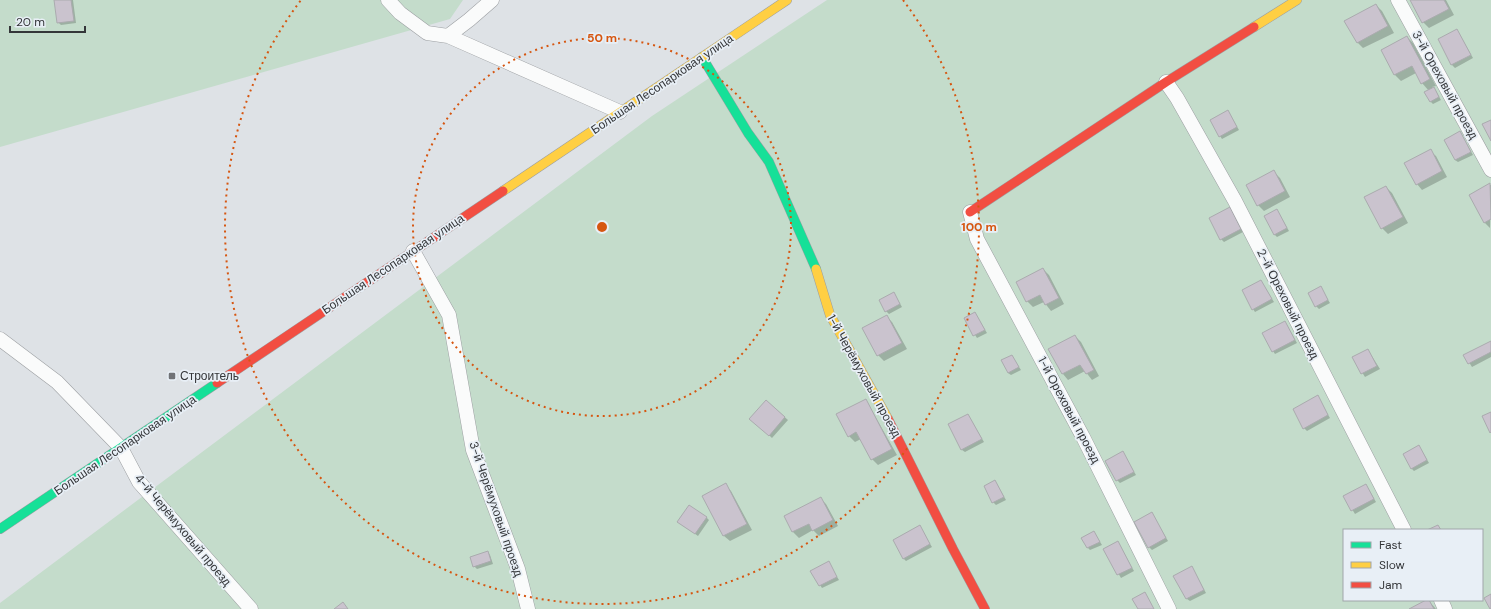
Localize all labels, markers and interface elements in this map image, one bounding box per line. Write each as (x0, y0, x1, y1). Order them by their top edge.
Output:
scale bar (10, 8, 85, 34)
text: 20 m (16, 14, 45, 30)
street label: 3-й Ореховый проезд (1408, 28, 1482, 142)
text: 50 m (587, 30, 617, 46)
street label: Большая Лесопарковая улица (588, 30, 737, 138)
street label: Большая Лесопарковая улица (319, 210, 468, 318)
text: 100 m (961, 219, 997, 235)
centre of rings (595, 220, 609, 234)
street label: 2-й Ореховый проезд (1253, 246, 1323, 362)
street label: 1-й Черёмуховый проезд (823, 312, 905, 440)
street label: 1-й Ореховый проезд (1034, 354, 1104, 466)
place label: Строитель (180, 368, 239, 384)
marker: Строитель (167, 371, 177, 381)
street label: Большая Лесопарковая улица (51, 391, 200, 499)
street label: 3-й Черёмуховый проезд (465, 439, 527, 579)
street label: 4-й Черёмуховый проезд (131, 470, 235, 590)
legend (1343, 529, 1483, 601)
text: Fast (1379, 537, 1402, 553)
text: Slow (1379, 557, 1405, 573)
text: Jam (1379, 577, 1402, 593)

